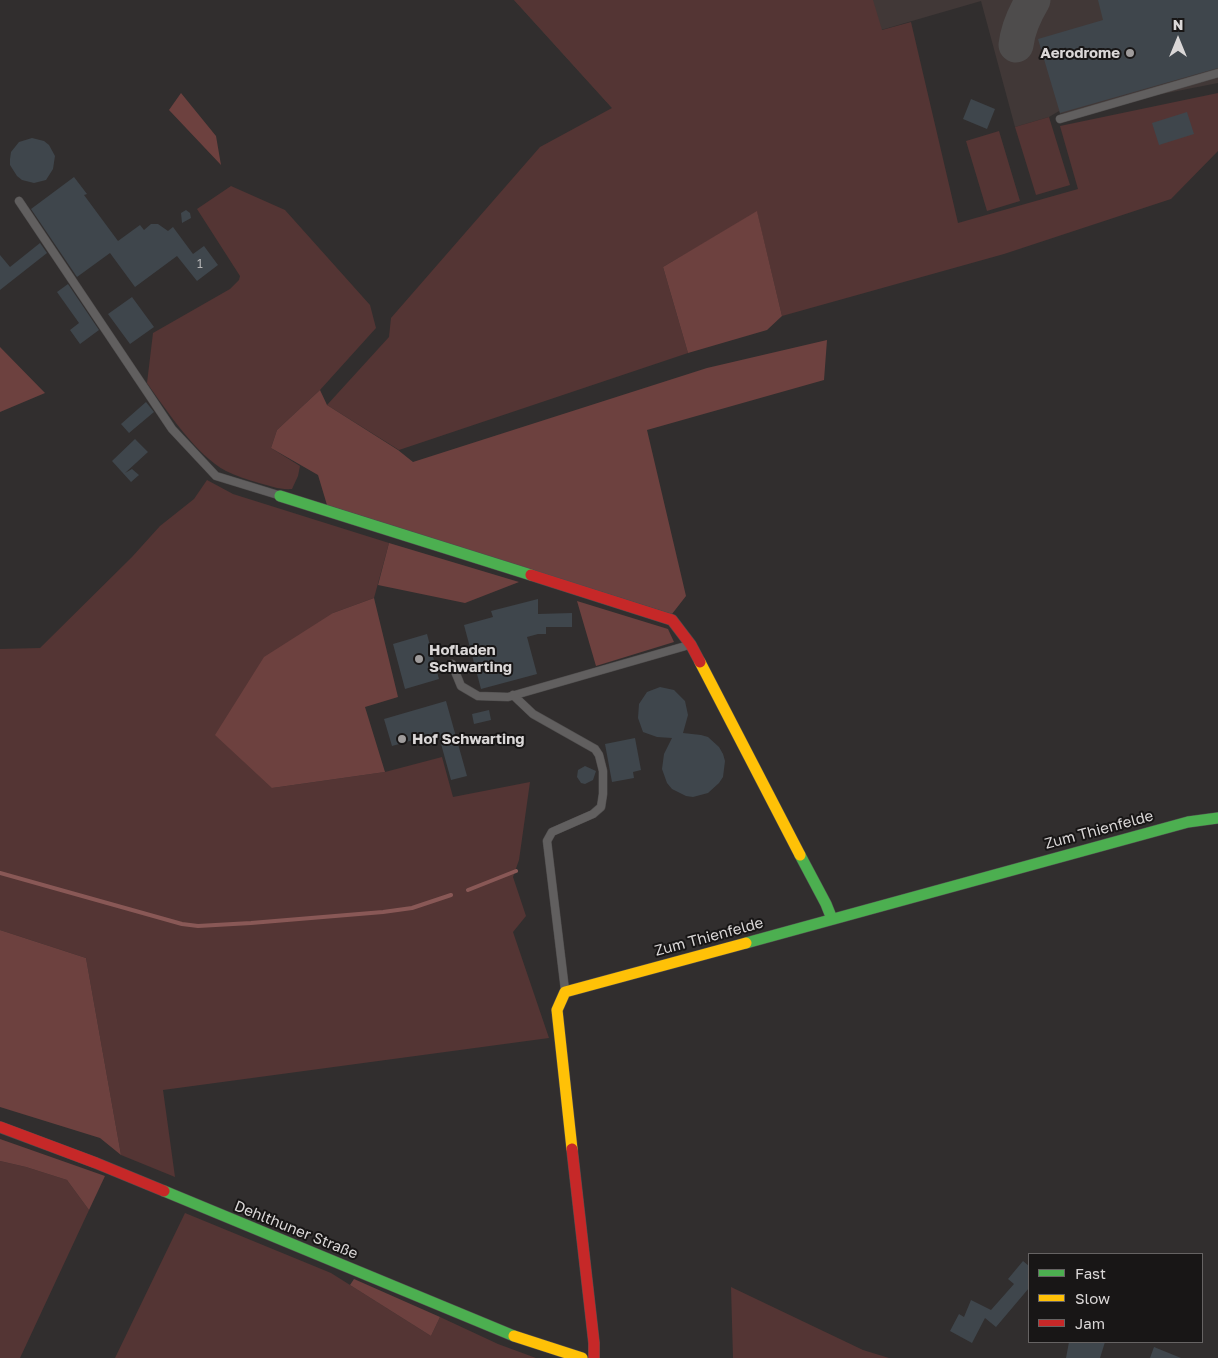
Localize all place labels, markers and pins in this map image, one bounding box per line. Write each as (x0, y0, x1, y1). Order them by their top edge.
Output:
place label: Aerodrome (1040, 44, 1120, 62)
marker: Aerodrome (1124, 47, 1136, 59)
place label: Hofladen Schwarting (429, 641, 512, 676)
marker: Hofladen Schwarting (413, 653, 425, 665)
place label: Hof Schwarting (412, 730, 524, 748)
marker: Hof Schwarting (396, 733, 408, 745)

